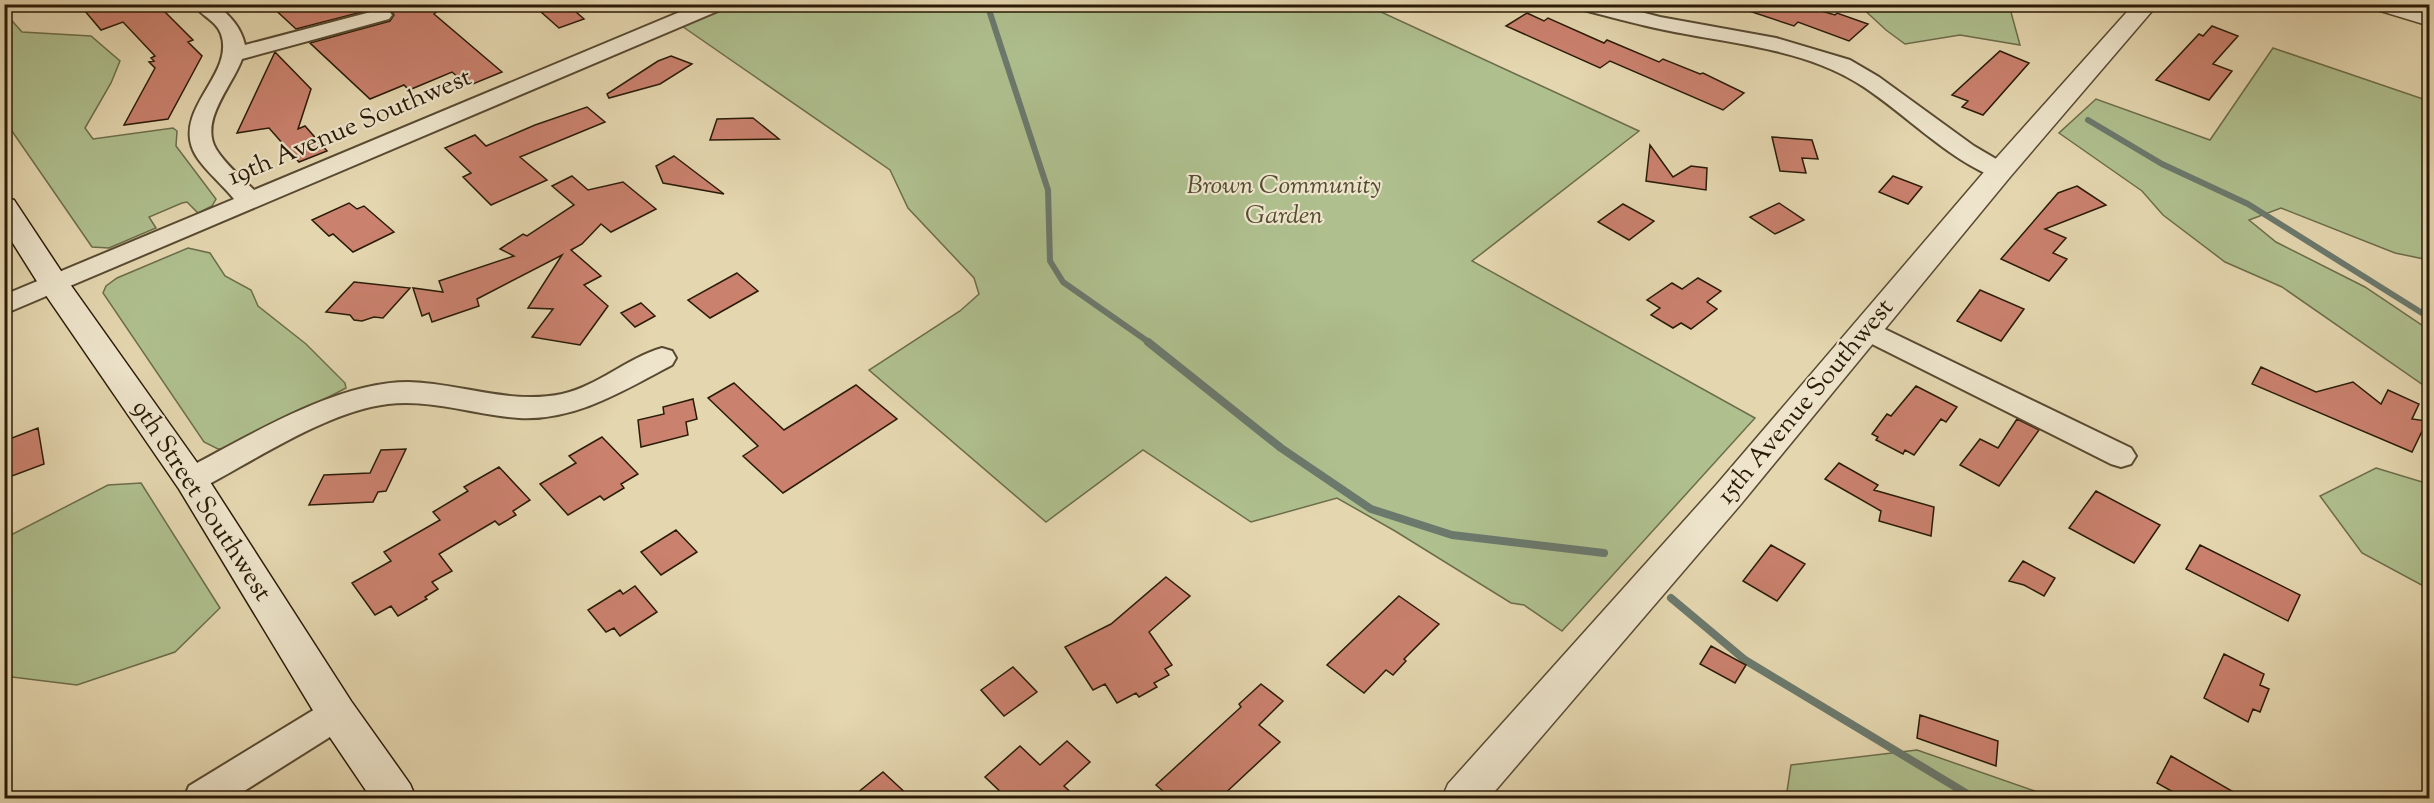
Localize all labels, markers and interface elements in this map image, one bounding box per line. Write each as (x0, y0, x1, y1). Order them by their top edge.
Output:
street label: 19th Avenue Southwest (222, 60, 478, 196)
park label: Brown Community Garden (1187, 168, 1381, 235)
street label: 15th Avenue Southwest (1709, 291, 1903, 513)
street label: 9th Street Southwest (122, 393, 280, 609)

